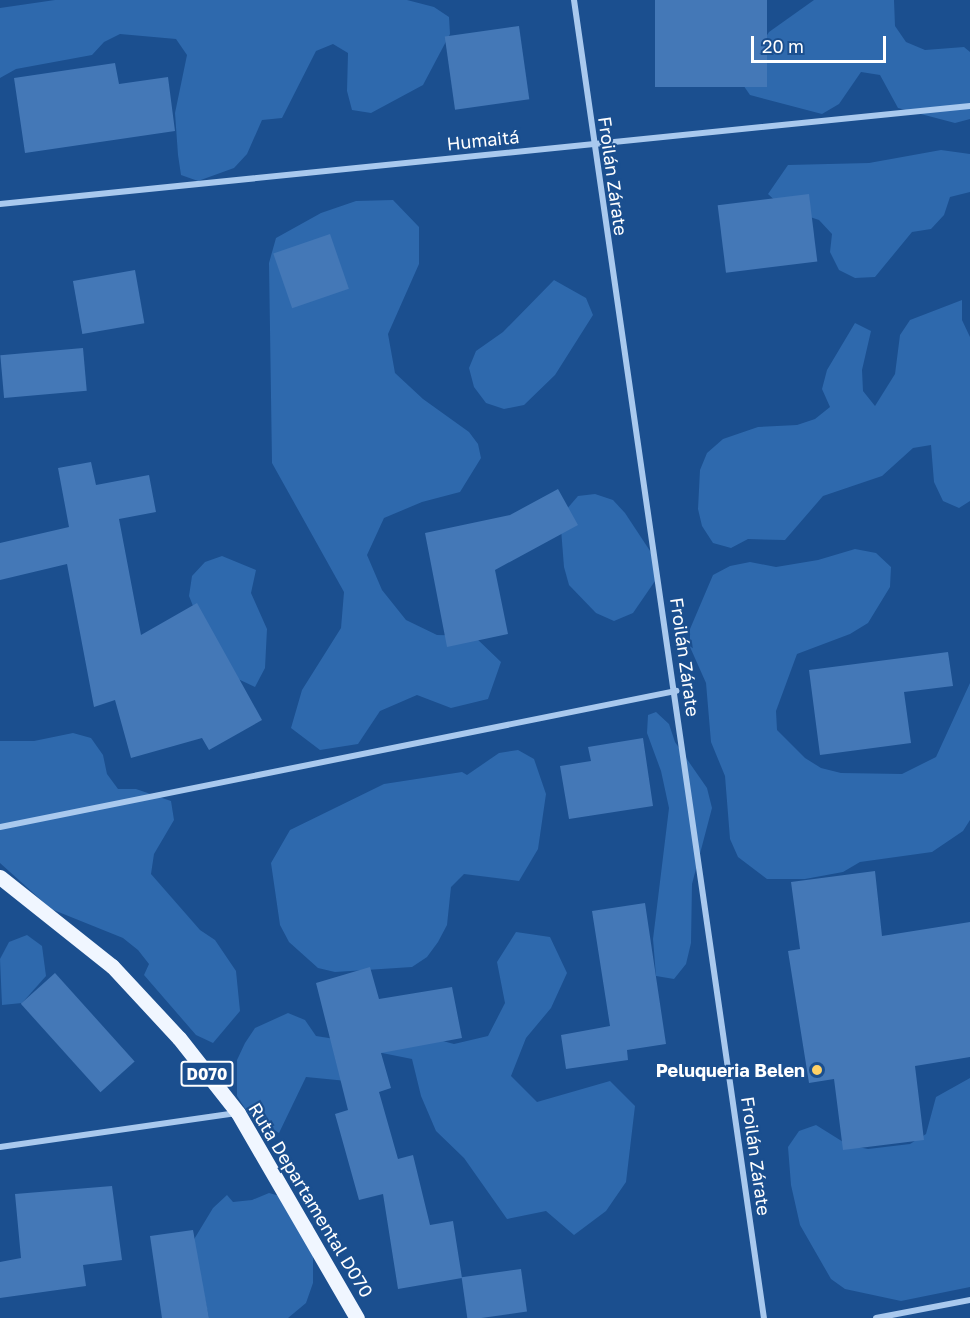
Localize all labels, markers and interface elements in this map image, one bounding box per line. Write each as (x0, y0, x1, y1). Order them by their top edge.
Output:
scale bar (754, 24, 889, 62)
text: 20 m (762, 35, 804, 57)
street label: Froilán Zárate (594, 115, 632, 237)
street label: Humaitá (446, 125, 520, 155)
street label: Froilán Zárate (666, 596, 704, 718)
place label: Peluqueria Belen (656, 1059, 805, 1081)
road number: D070 (180, 1061, 234, 1087)
marker: Peluqueria Belen (810, 1063, 824, 1077)
street label: Froilán Zárate (737, 1095, 775, 1217)
street label: Ruta Departamental D070 (244, 1099, 378, 1301)

